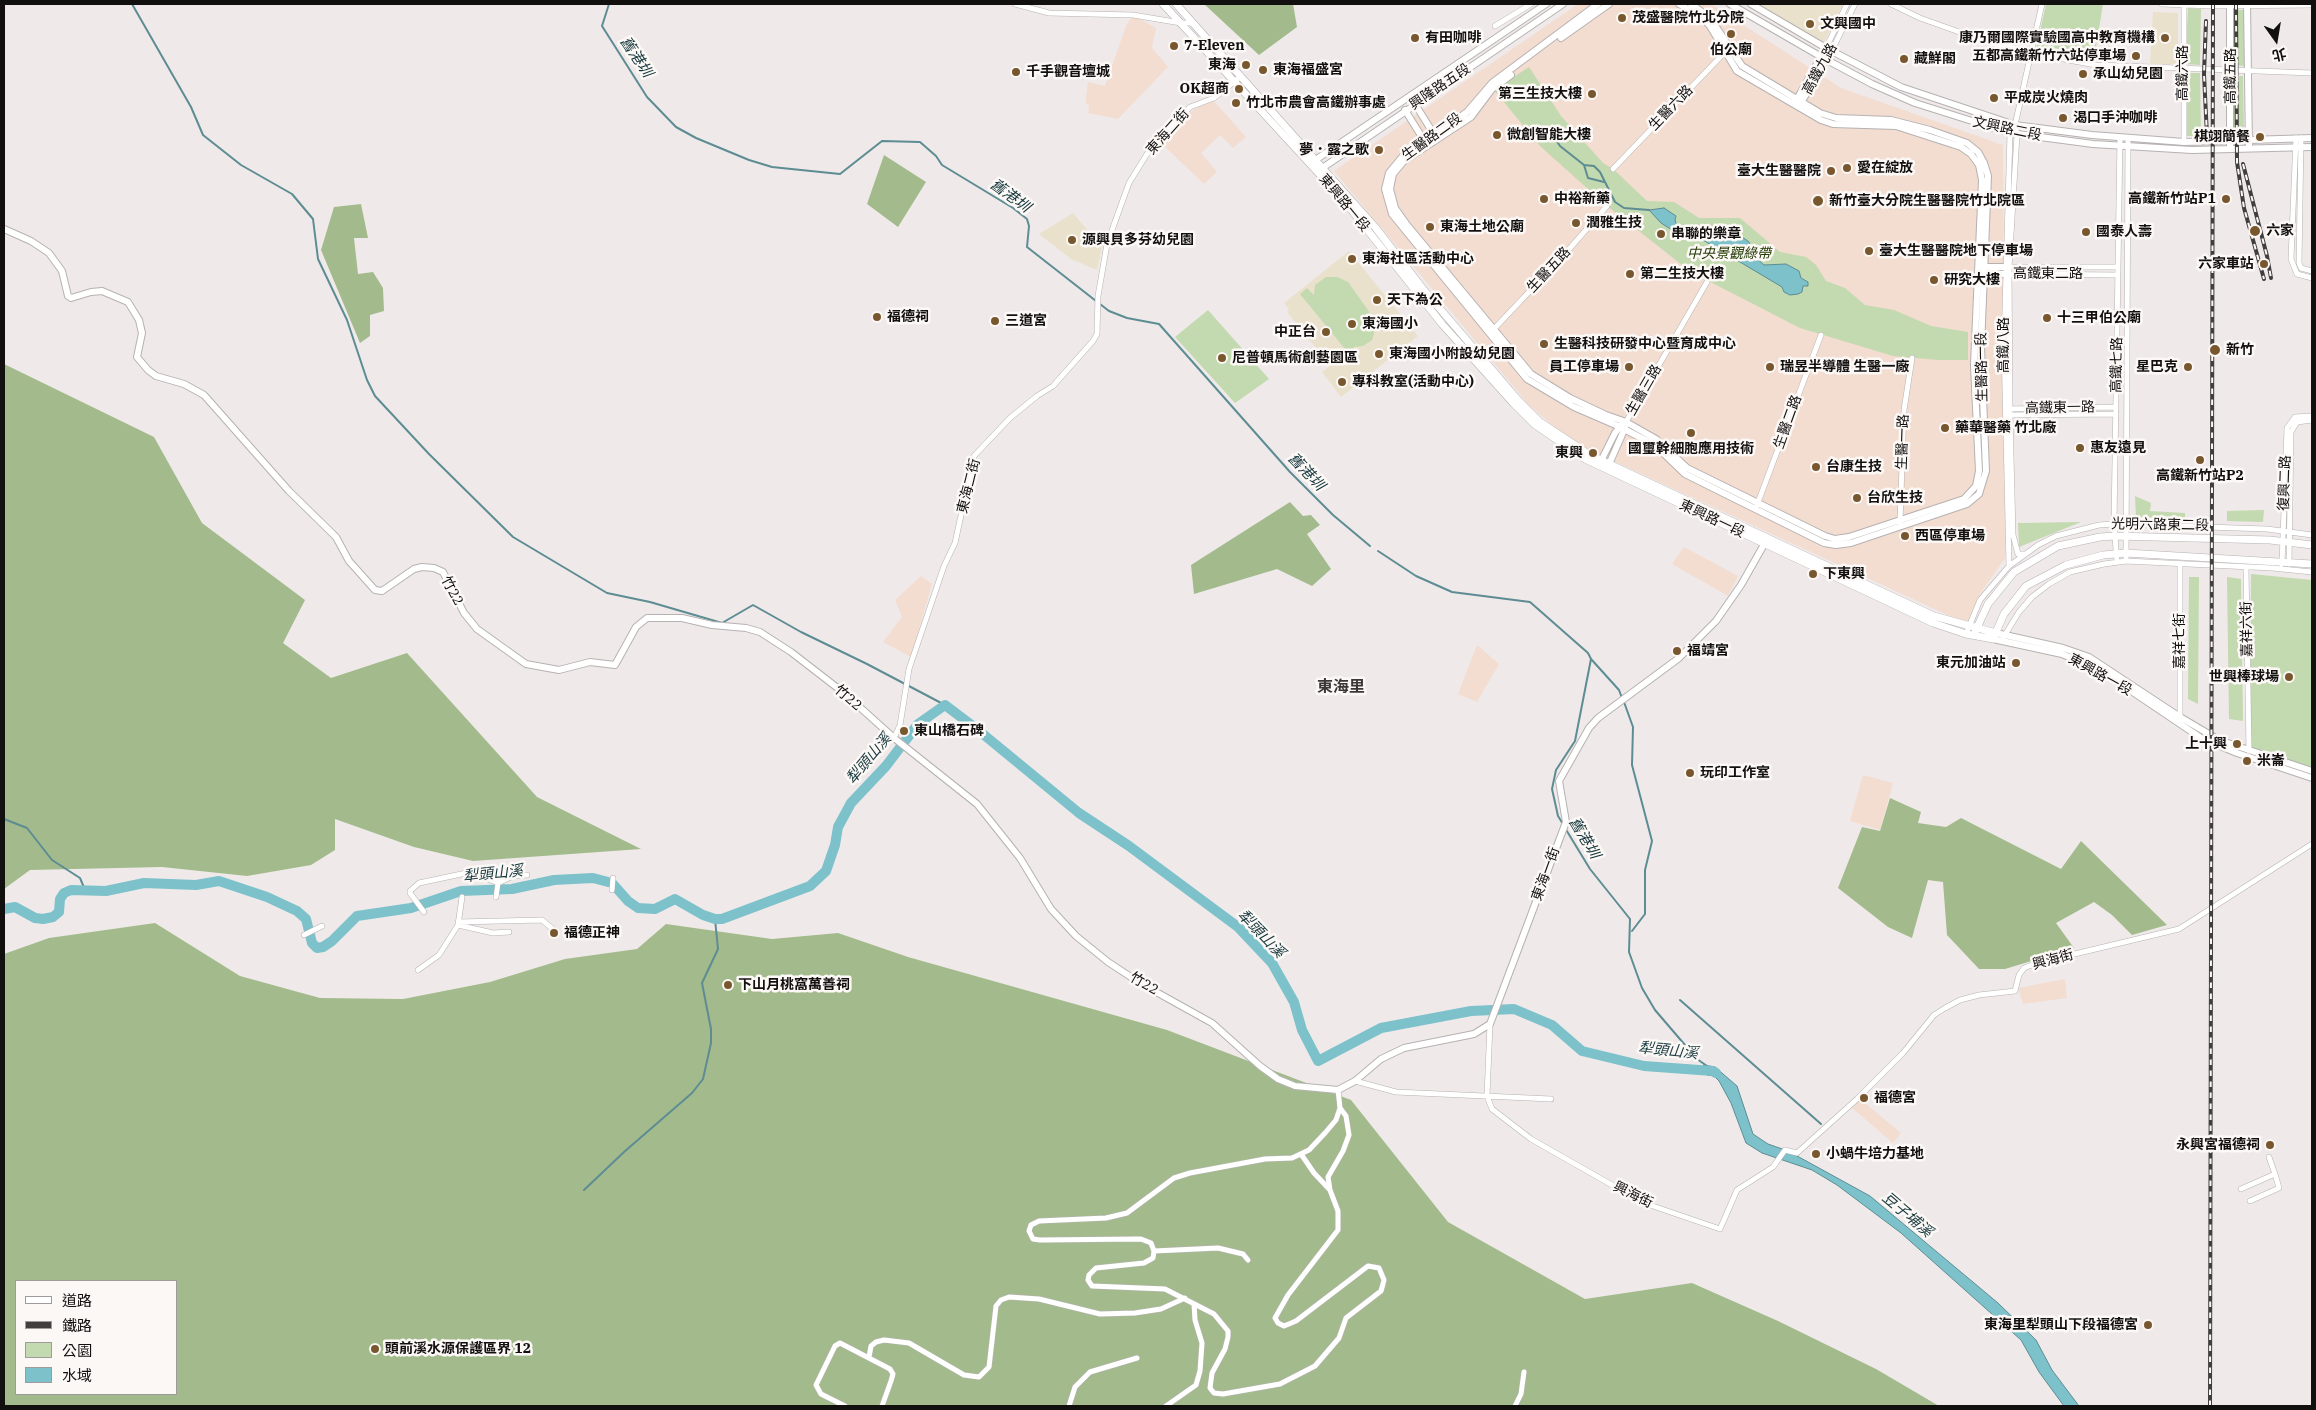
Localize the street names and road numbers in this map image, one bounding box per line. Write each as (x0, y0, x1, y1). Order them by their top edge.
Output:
street label: 高鐵九路 (1799, 40, 1841, 98)
street label: 高鐵六路 (2175, 45, 2191, 101)
street label: 高鐵五路 (2223, 48, 2239, 104)
street label: 興隆路五段 (1406, 60, 1474, 114)
street label: 生醫六路 (1646, 82, 1696, 134)
street label: 東海二街 (1143, 106, 1193, 158)
street label: 生醫路二段 (1399, 110, 1465, 164)
street label: 文興路二段 (1971, 114, 2043, 144)
street label: 東興路一段 (1315, 171, 1373, 235)
street label: 生醫五路 (1524, 244, 1574, 296)
street label: 高鐵東二路 (2013, 266, 2083, 282)
street label: 高鐵八路 (1996, 317, 2012, 373)
street label: 生醫路一段 (1973, 332, 1991, 402)
street label: 高鐵七路 (2108, 337, 2126, 393)
street label: 生醫三路 (1623, 362, 1665, 418)
street label: 生醫二路 (1771, 393, 1805, 451)
street label: 高鐵東一路 (2025, 399, 2095, 417)
street label: 生醫一路 (1894, 414, 1912, 470)
street label: 復興二路 (2276, 455, 2294, 511)
street label: 東海二街 (954, 457, 984, 515)
street label: 東興路一段 (1677, 497, 1747, 541)
street label: 光明六路東二段 (2111, 516, 2209, 534)
street label: 竹22 (437, 573, 467, 609)
street label: 嘉祥六街 (2238, 601, 2256, 657)
street label: 嘉祥七街 (2172, 613, 2188, 669)
street label: 東興路一段 (2065, 651, 2135, 699)
street label: 竹22 (831, 682, 865, 714)
street label: 東海一街 (1529, 845, 1563, 903)
street label: 興海街 (2031, 946, 2075, 974)
street label: 竹22 (1126, 969, 1162, 999)
street label: 興海街 (1610, 1178, 1656, 1212)

